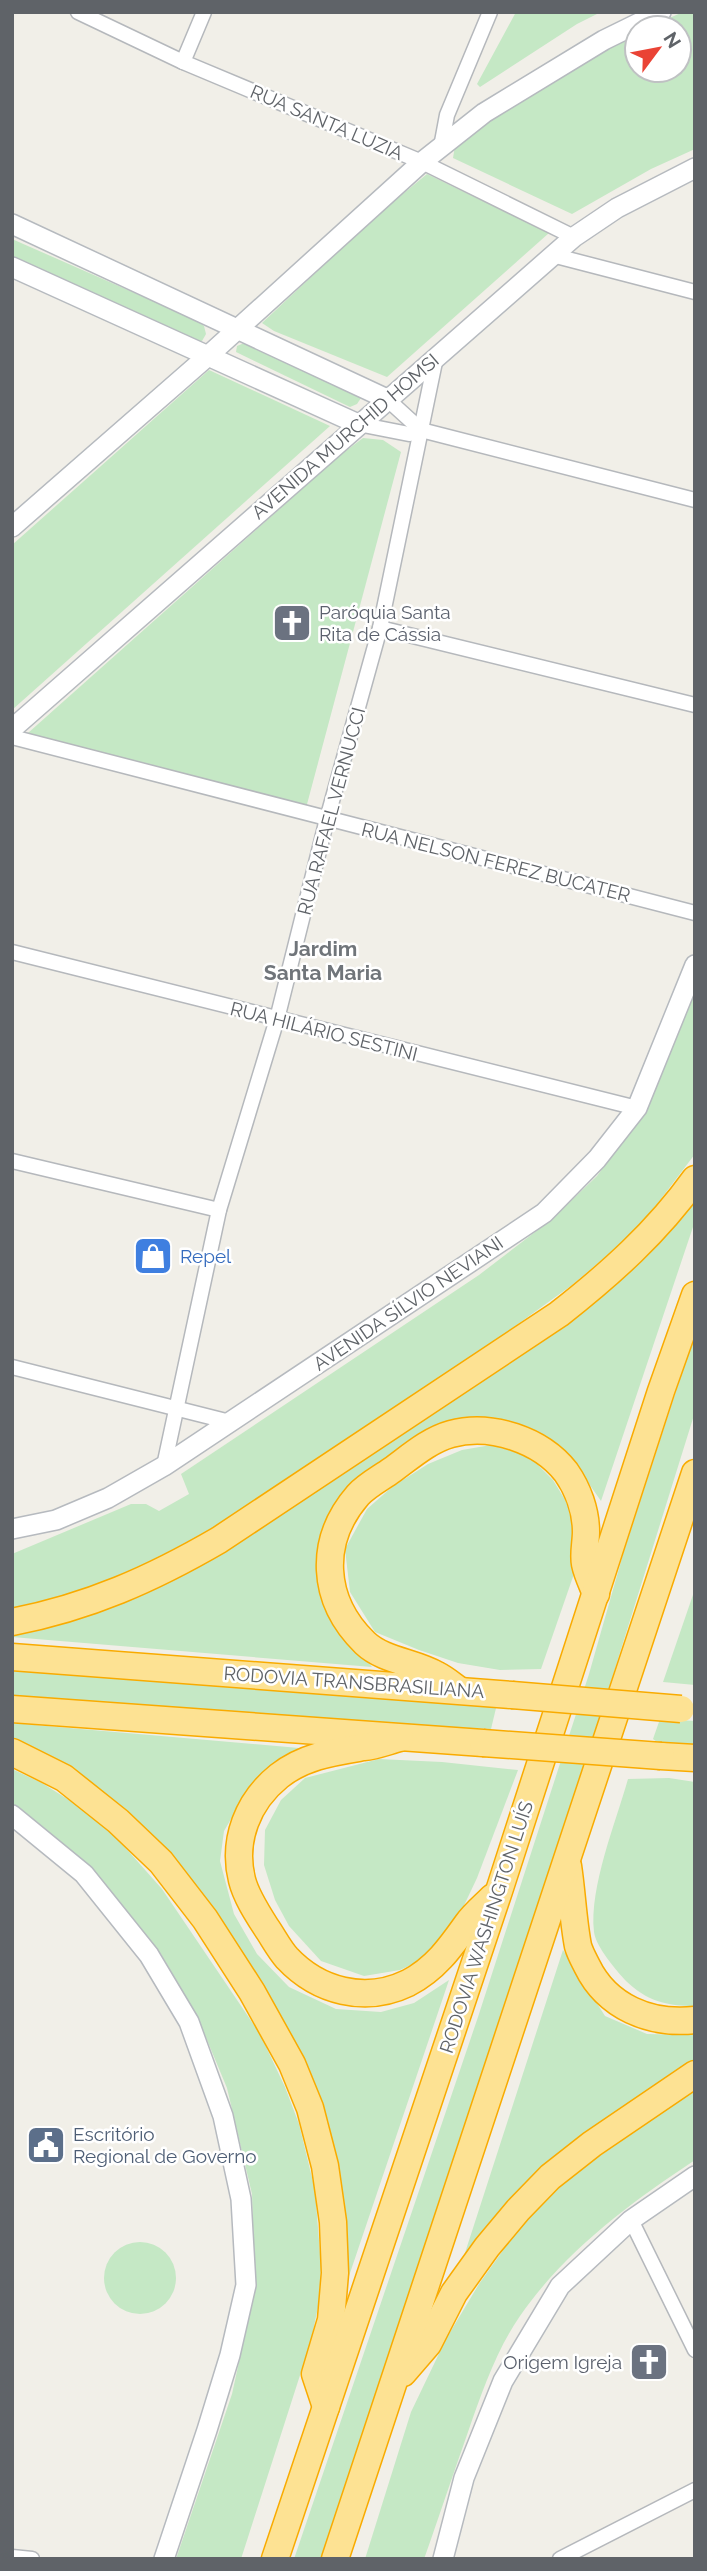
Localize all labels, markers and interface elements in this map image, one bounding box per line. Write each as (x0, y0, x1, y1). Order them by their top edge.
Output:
north arrow (623, 14, 693, 84)
text: N (659, 28, 686, 52)
street label: RUA SANTA LUZIA (247, 80, 407, 164)
street label: AVENIDA MURCHID HOMSI (247, 349, 443, 523)
place label: Paróquia Santa Rita de Cássia (319, 601, 451, 645)
church icon: Paróquia Santa Rita de Cássia (271, 602, 313, 644)
street label: RUA RAFAEL VERNUCCI (293, 705, 369, 917)
street label: RUA NELSON FEREZ BUCATER (359, 818, 633, 906)
district label: Jardim Santa Maria (264, 936, 382, 985)
street label: RUA HILÁRIO SESTINI (228, 997, 420, 1065)
street label: AVENIDA SÍLVIO NEVIANI (309, 1231, 507, 1375)
shop icon: Repel (132, 1235, 174, 1277)
place label: Repel (180, 1245, 232, 1267)
street label: RODOVIA TRANSBRASILIANA (223, 1662, 485, 1702)
street label: RODOVIA WASHINGTON LUÍS (435, 1798, 537, 2056)
place label: Escritório Regional de Governo (73, 2123, 257, 2167)
public building icon: Escritório Regional de Governo (25, 2124, 67, 2166)
church icon: Origem Igreja (628, 2341, 670, 2383)
place label: Origem Igreja (503, 2351, 622, 2373)

